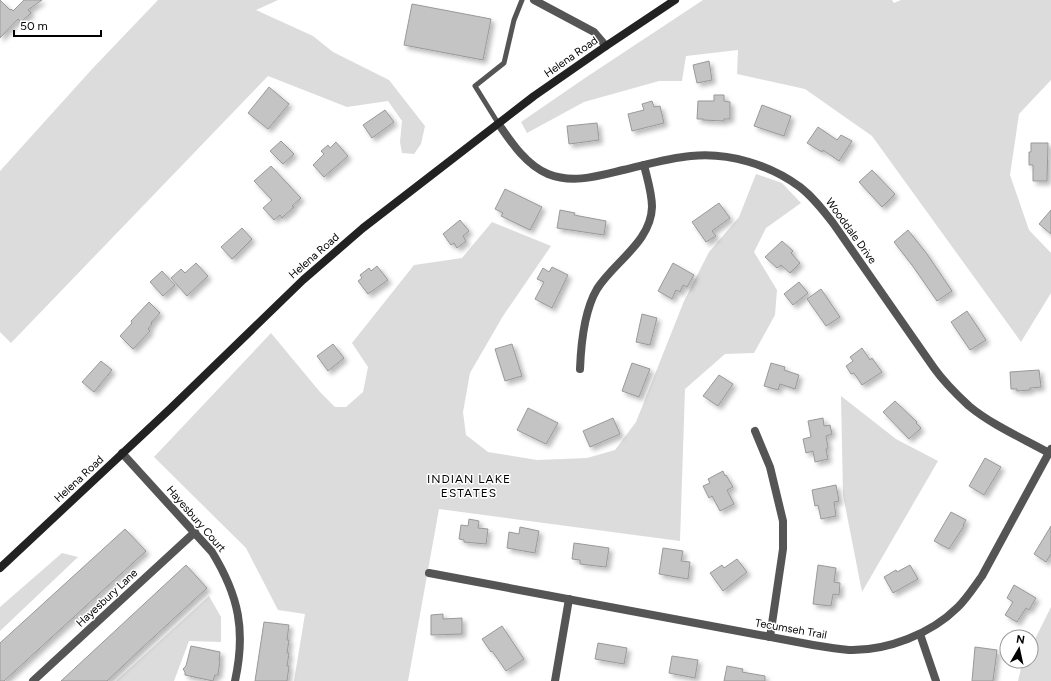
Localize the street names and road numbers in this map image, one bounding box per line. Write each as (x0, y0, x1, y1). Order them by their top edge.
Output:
street label: Helena Road (542, 34, 600, 80)
street label: Wooddale Drive (823, 196, 879, 266)
street label: Helena Road (286, 231, 342, 281)
street label: Helena Road (52, 453, 106, 505)
street label: Hayesbury Court (164, 483, 228, 555)
street label: Hayesbury Lane (74, 566, 140, 630)
street label: Tecumseh Trail (754, 616, 828, 642)

